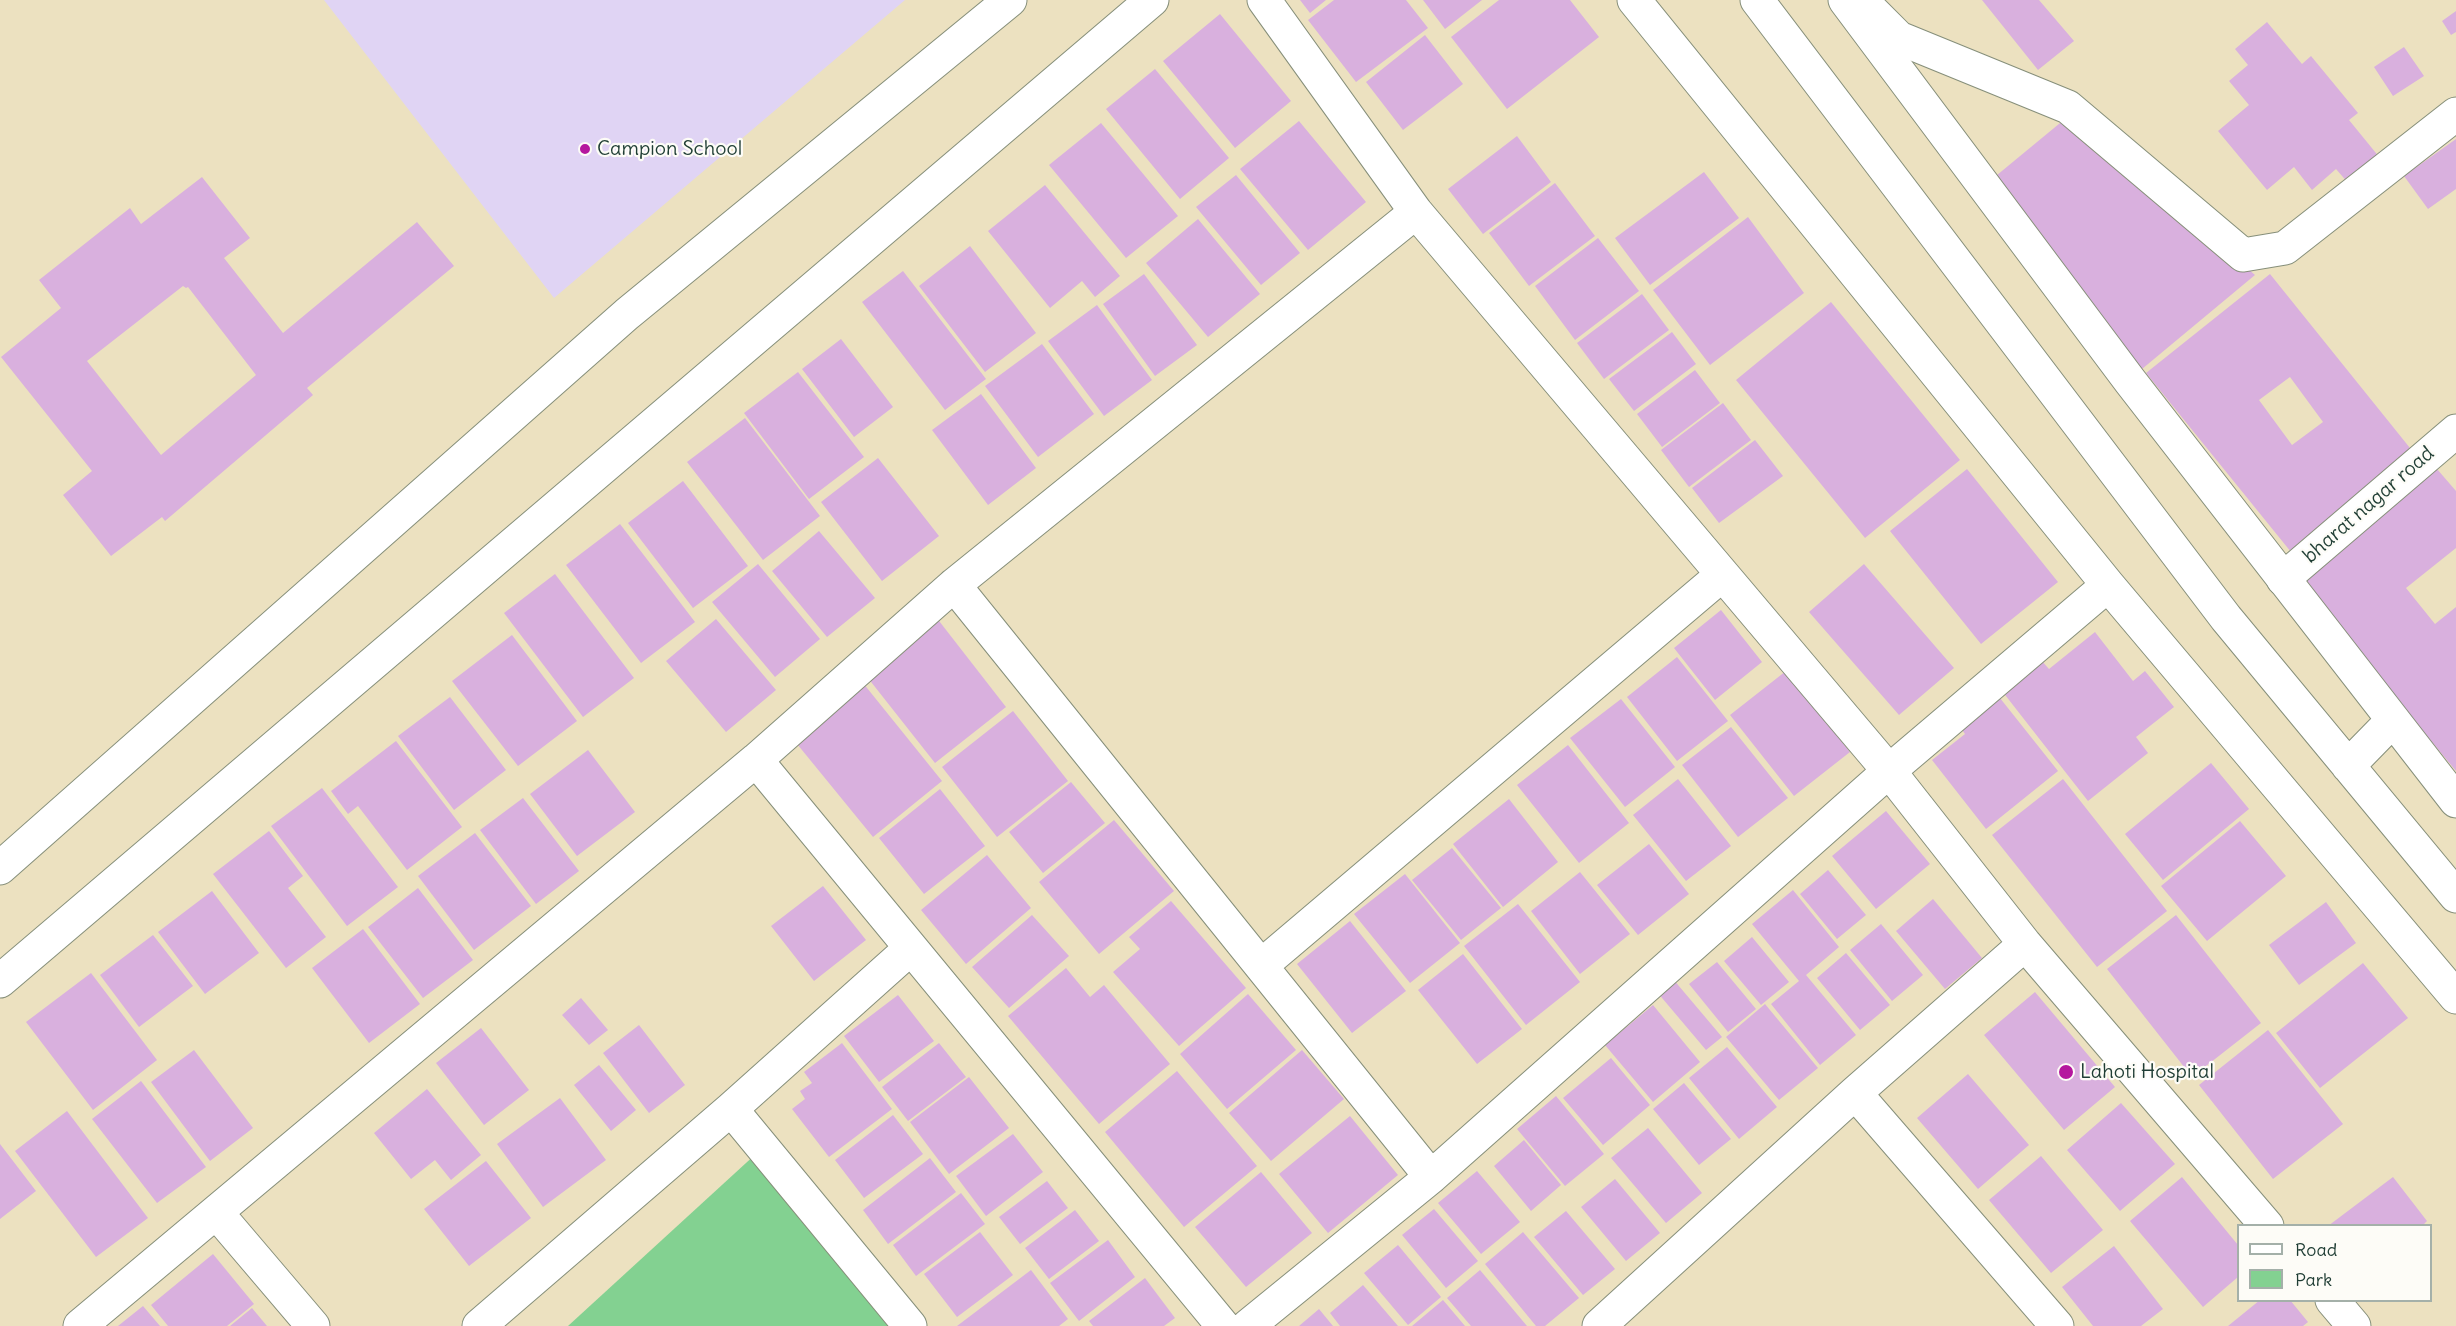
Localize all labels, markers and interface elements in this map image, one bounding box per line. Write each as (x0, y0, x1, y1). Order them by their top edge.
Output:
place label: Campion School (597, 137, 742, 161)
marker: Campion School (578, 142, 592, 156)
street label: bharat nagar road (2299, 442, 2439, 568)
place label: Lahoti Hospital (2080, 1060, 2214, 1084)
marker: Lahoti Hospital (2057, 1063, 2075, 1081)
legend (2237, 1224, 2432, 1302)
text: Road (2295, 1238, 2337, 1261)
text: Park (2295, 1268, 2332, 1291)

